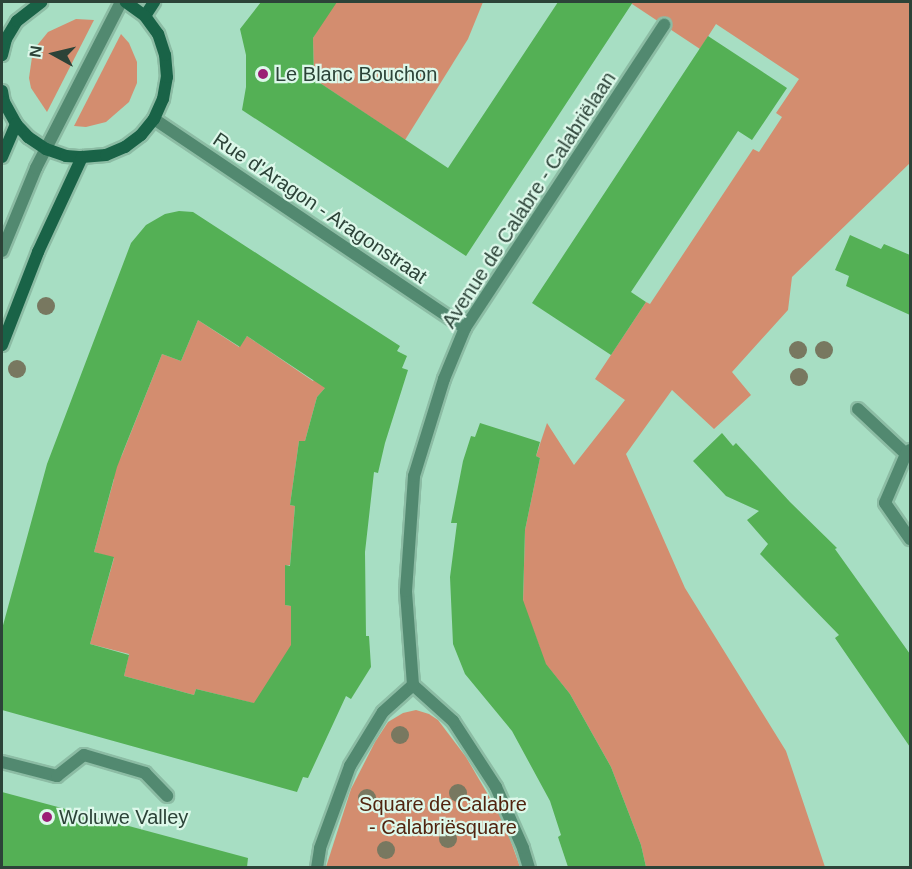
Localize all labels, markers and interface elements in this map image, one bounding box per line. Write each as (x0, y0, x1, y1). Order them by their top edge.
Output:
north arrow (24, 24, 84, 84)
text: N (26, 45, 45, 58)
place label: Le Blanc Bouchon (275, 62, 437, 86)
marker: Le Blanc Bouchon (256, 67, 270, 81)
street label: Avenue de Calabre - Calabriëlaan (437, 67, 621, 333)
street label: Rue d'Aragon - Aragonstraat (208, 127, 432, 289)
park label: Square de Calabre - Calabriësquare (359, 792, 527, 839)
place label: Woluwe Valley (59, 805, 188, 829)
marker: Woluwe Valley (40, 810, 54, 824)

